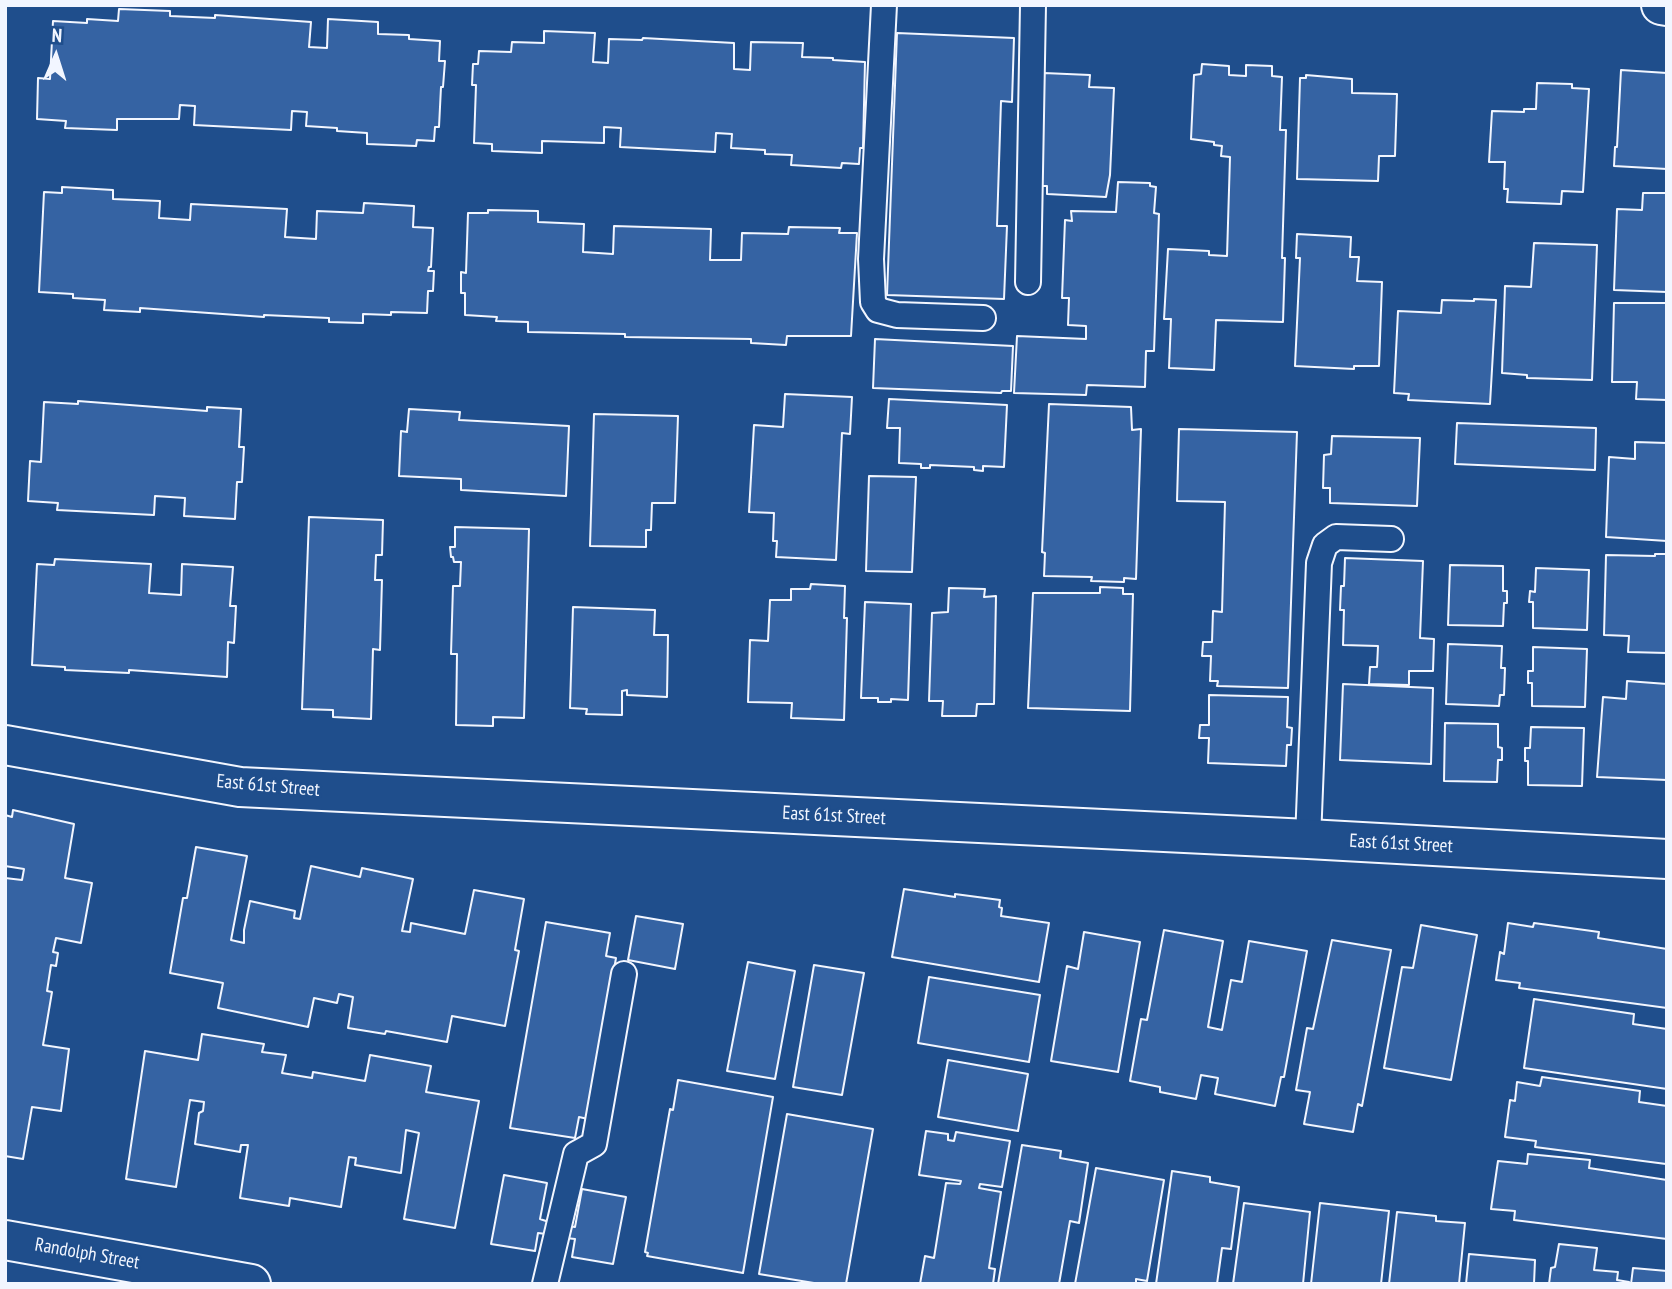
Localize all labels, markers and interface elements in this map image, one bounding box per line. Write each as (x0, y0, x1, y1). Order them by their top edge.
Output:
north arrow (21, 21, 91, 91)
text: N (51, 23, 63, 47)
street label: East 61st Street (215, 770, 321, 802)
street label: East 61st Street (782, 802, 886, 830)
street label: East 61st Street (1349, 830, 1453, 858)
street label: Randolph Street (33, 1234, 141, 1274)

